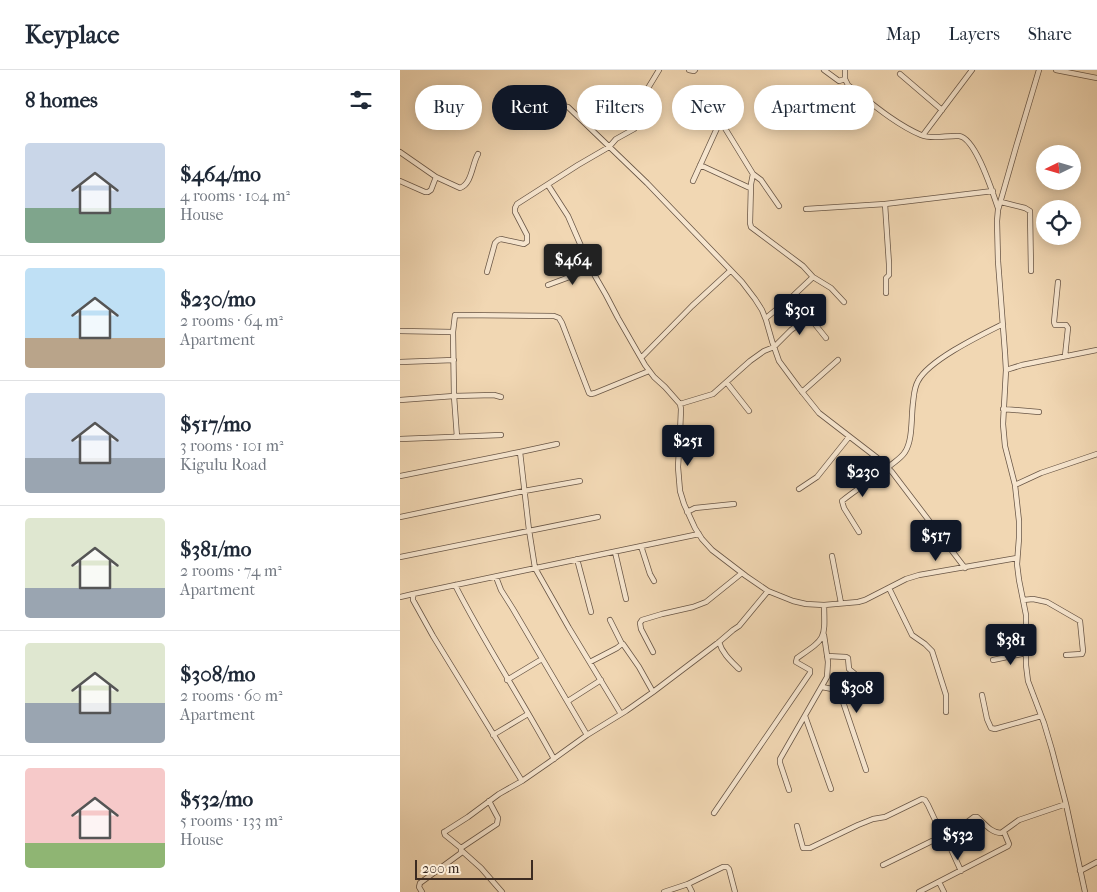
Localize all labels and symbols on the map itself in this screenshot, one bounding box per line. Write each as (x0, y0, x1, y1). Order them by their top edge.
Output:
north arrow (1036, 145, 1081, 190)
pin: $464 (543, 244, 603, 286)
pin: $301 (770, 294, 830, 336)
pin: $251 (658, 424, 718, 467)
pin: $230 (833, 456, 893, 498)
pin: $517 (906, 520, 966, 562)
pin: $381 (981, 624, 1041, 666)
pin: $308 (827, 672, 887, 714)
pin: $532 (928, 818, 988, 861)
scale bar (415, 857, 532, 880)

